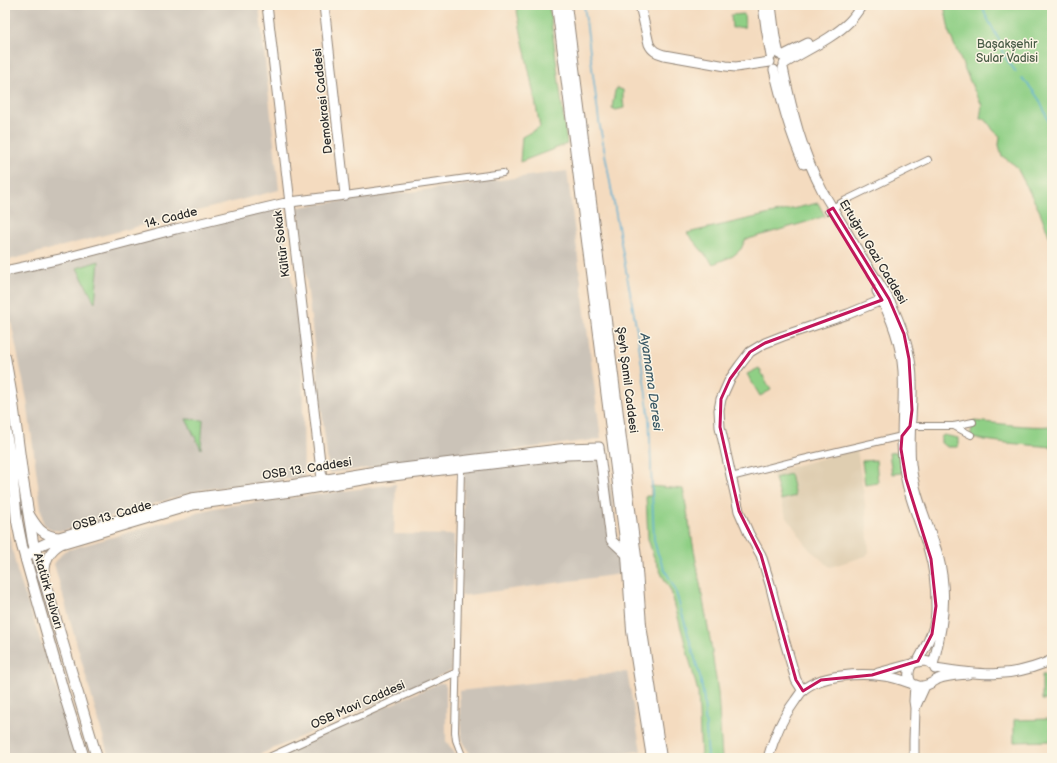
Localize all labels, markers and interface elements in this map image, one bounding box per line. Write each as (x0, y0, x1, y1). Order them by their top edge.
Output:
park label: Başakşehir Sular Vadisi (976, 37, 1038, 66)
street label: Demokrasi Caddesi (310, 47, 336, 155)
street label: Ertuğrul Gazi Caddesi (836, 197, 910, 307)
street label: 14. Cadde (143, 204, 199, 232)
street label: Kültür Sokak (270, 210, 294, 278)
street label: Şeyh Şamil Caddesi (613, 326, 641, 434)
water label: Ayamama Deresi (636, 331, 666, 433)
street label: OSB 13. Caddesi (261, 454, 353, 483)
street label: OSB 13. Cadde (71, 498, 153, 534)
street label: Atatürk Bulvarı (30, 551, 66, 631)
street label: OSB Mavi Caddesi (308, 677, 408, 733)

